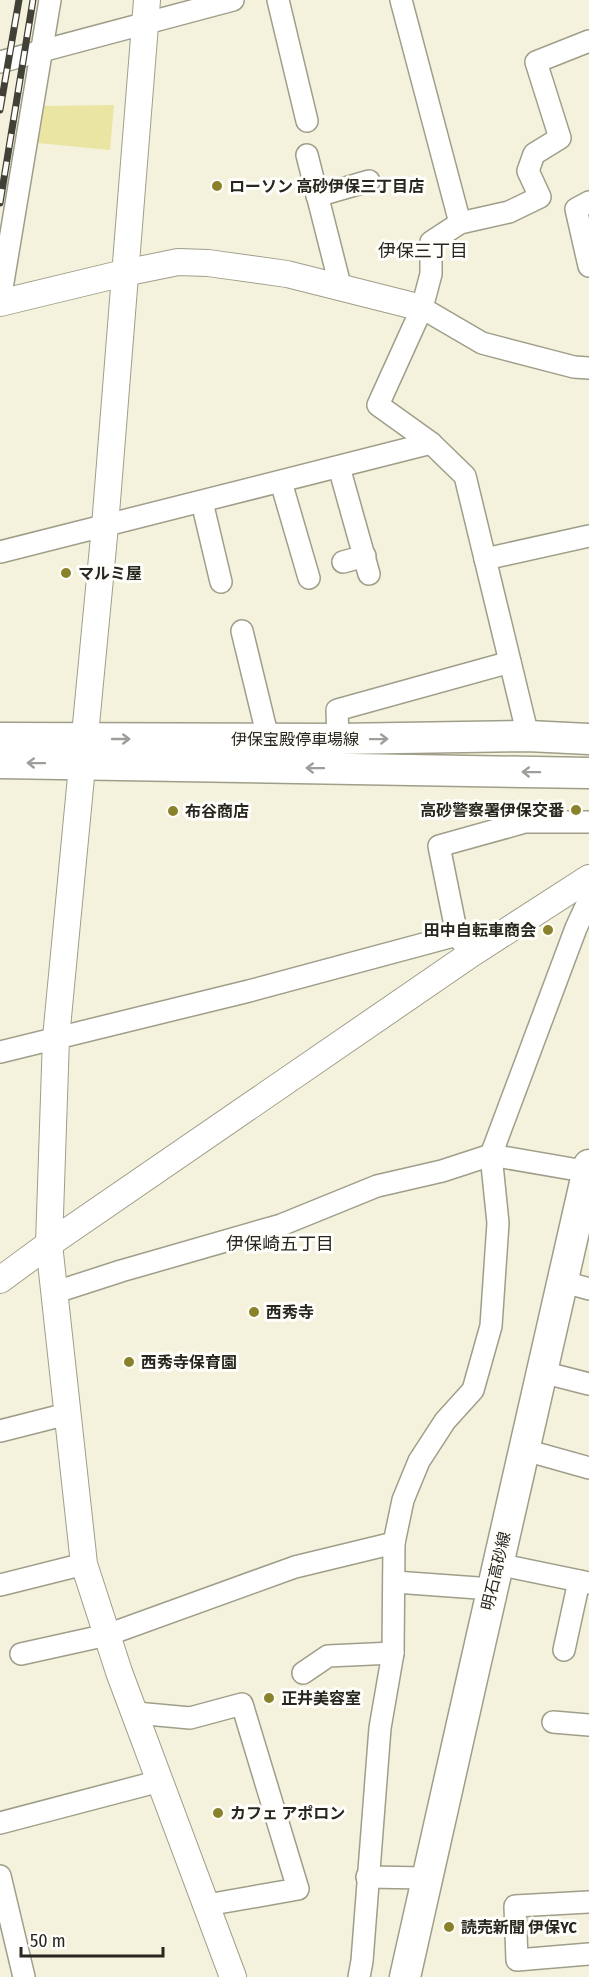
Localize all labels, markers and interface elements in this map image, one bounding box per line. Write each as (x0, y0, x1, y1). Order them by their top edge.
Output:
place label: ローソン 高砂伊保三丁目店 (229, 177, 424, 196)
marker: ローソン 高砂伊保三丁目店 (210, 179, 224, 193)
district label: 伊保三丁目 (378, 240, 468, 262)
place label: マルミ屋 (78, 564, 142, 583)
marker: マルミ屋 (59, 566, 73, 580)
street label: 伊保宝殿停車場線 (231, 730, 359, 749)
one-way arrow (111, 733, 131, 745)
one-way arrow (369, 733, 389, 744)
one-way arrow (26, 757, 46, 769)
one-way arrow (305, 762, 325, 774)
one-way arrow (521, 766, 541, 778)
place label: 高砂警察署伊保交番 (420, 801, 564, 820)
place label: 布谷商店 (185, 802, 249, 821)
marker: 高砂警察署伊保交番 (569, 803, 583, 817)
marker: 布谷商店 (166, 804, 180, 818)
place label: 田中自転車商会 (424, 921, 536, 940)
marker: 田中自転車商会 (541, 923, 555, 937)
district label: 伊保崎五丁目 (226, 1233, 334, 1255)
place label: 西秀寺 (266, 1303, 314, 1322)
marker: 西秀寺 (247, 1305, 261, 1319)
place label: 西秀寺保育園 (141, 1353, 237, 1372)
marker: 西秀寺保育園 (122, 1355, 136, 1369)
street label: 明石高砂線 (478, 1530, 514, 1612)
place label: 正井美容室 (281, 1689, 361, 1708)
marker: 正井美容室 (262, 1691, 276, 1705)
place label: カフェ アポロン (230, 1804, 345, 1823)
marker: カフェ アポロン (211, 1806, 225, 1820)
place label: 読売新聞 伊保YC (461, 1918, 577, 1937)
scale bar (21, 1920, 164, 1958)
marker: 読売新聞 伊保YC (442, 1920, 456, 1934)
text: 50 m (30, 1930, 66, 1952)

